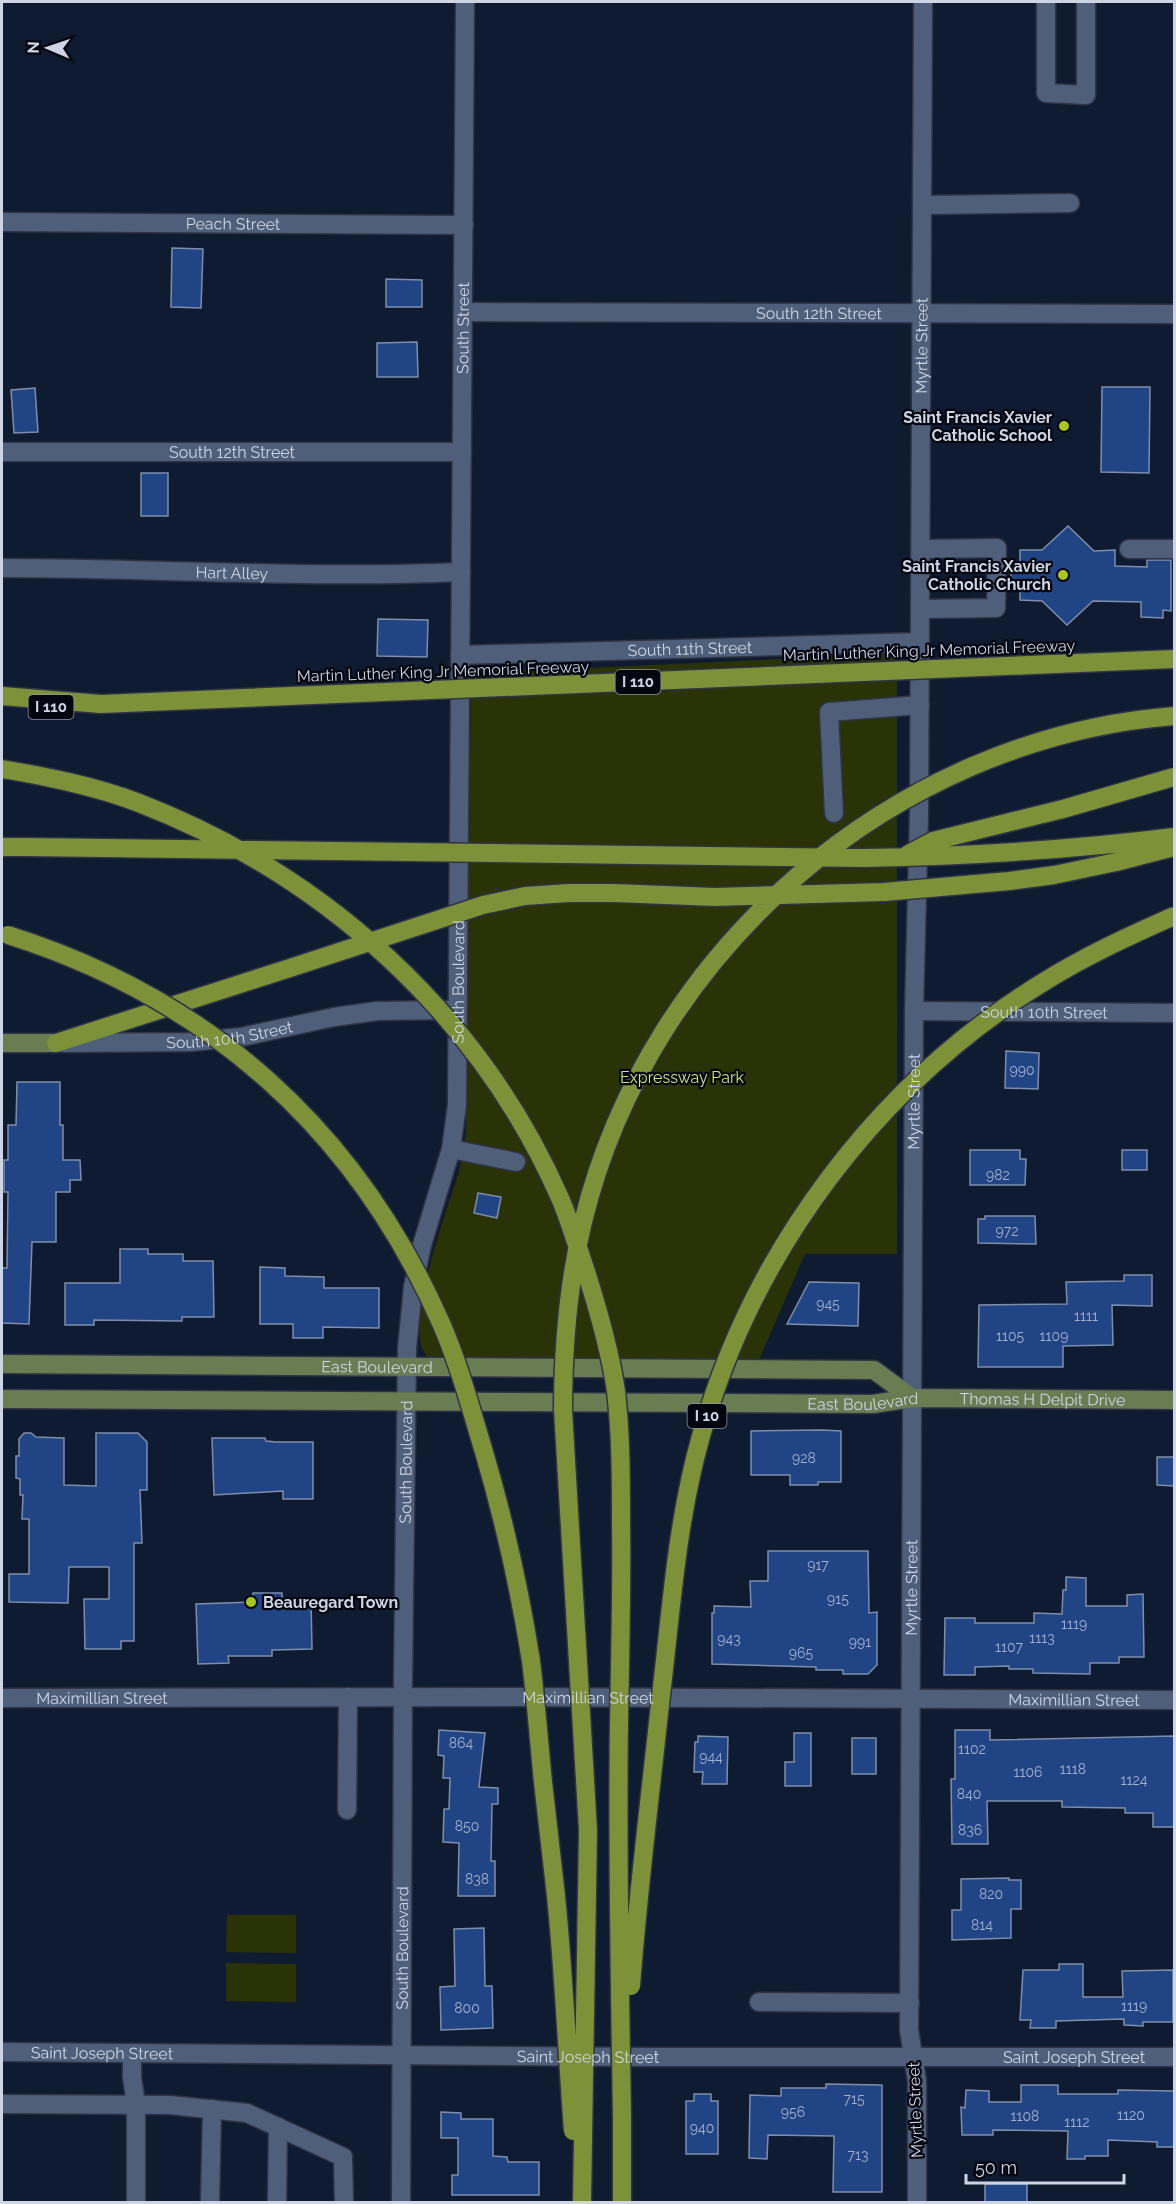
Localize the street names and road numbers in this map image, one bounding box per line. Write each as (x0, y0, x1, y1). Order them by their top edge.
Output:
street label: Peach Street (186, 214, 281, 234)
street label: South Street (453, 281, 473, 374)
street label: Myrtle Street (912, 297, 932, 394)
street label: South 12th Street (756, 304, 883, 323)
street label: South 12th Street (169, 443, 296, 462)
street label: Hart Alley (195, 563, 269, 583)
street label: Martin Luther King Jr Memorial Freeway (783, 636, 1076, 665)
street label: South 11th Street (627, 638, 753, 660)
street label: Martin Luther King Jr Memorial Freeway (297, 657, 590, 686)
road number: I 110 (616, 670, 660, 694)
road number: I 110 (28, 695, 74, 719)
street label: South Boulevard (448, 920, 468, 1044)
street label: South 10th Street (980, 1003, 1108, 1022)
street label: South 10th Street (166, 1017, 295, 1052)
street label: Myrtle Street (904, 1053, 924, 1150)
street label: East Boulevard (321, 1357, 433, 1377)
street label: East Boulevard (807, 1389, 918, 1414)
street label: Thomas H Delpit Drive (959, 1389, 1126, 1410)
street label: South Boulevard (396, 1400, 416, 1524)
road number: I 10 (688, 1404, 726, 1428)
street label: Myrtle Street (902, 1539, 921, 1636)
street label: Maximillian Street (522, 1688, 654, 1708)
street label: Maximillian Street (36, 1689, 168, 1708)
street label: Maximillian Street (1008, 1690, 1140, 1710)
street label: South Boulevard (393, 1886, 412, 2010)
street label: Saint Joseph Street (31, 2043, 174, 2063)
street label: Saint Joseph Street (517, 2047, 660, 2067)
street label: Saint Joseph Street (1003, 2048, 1146, 2067)
street label: Myrtle Street (904, 2061, 927, 2158)

